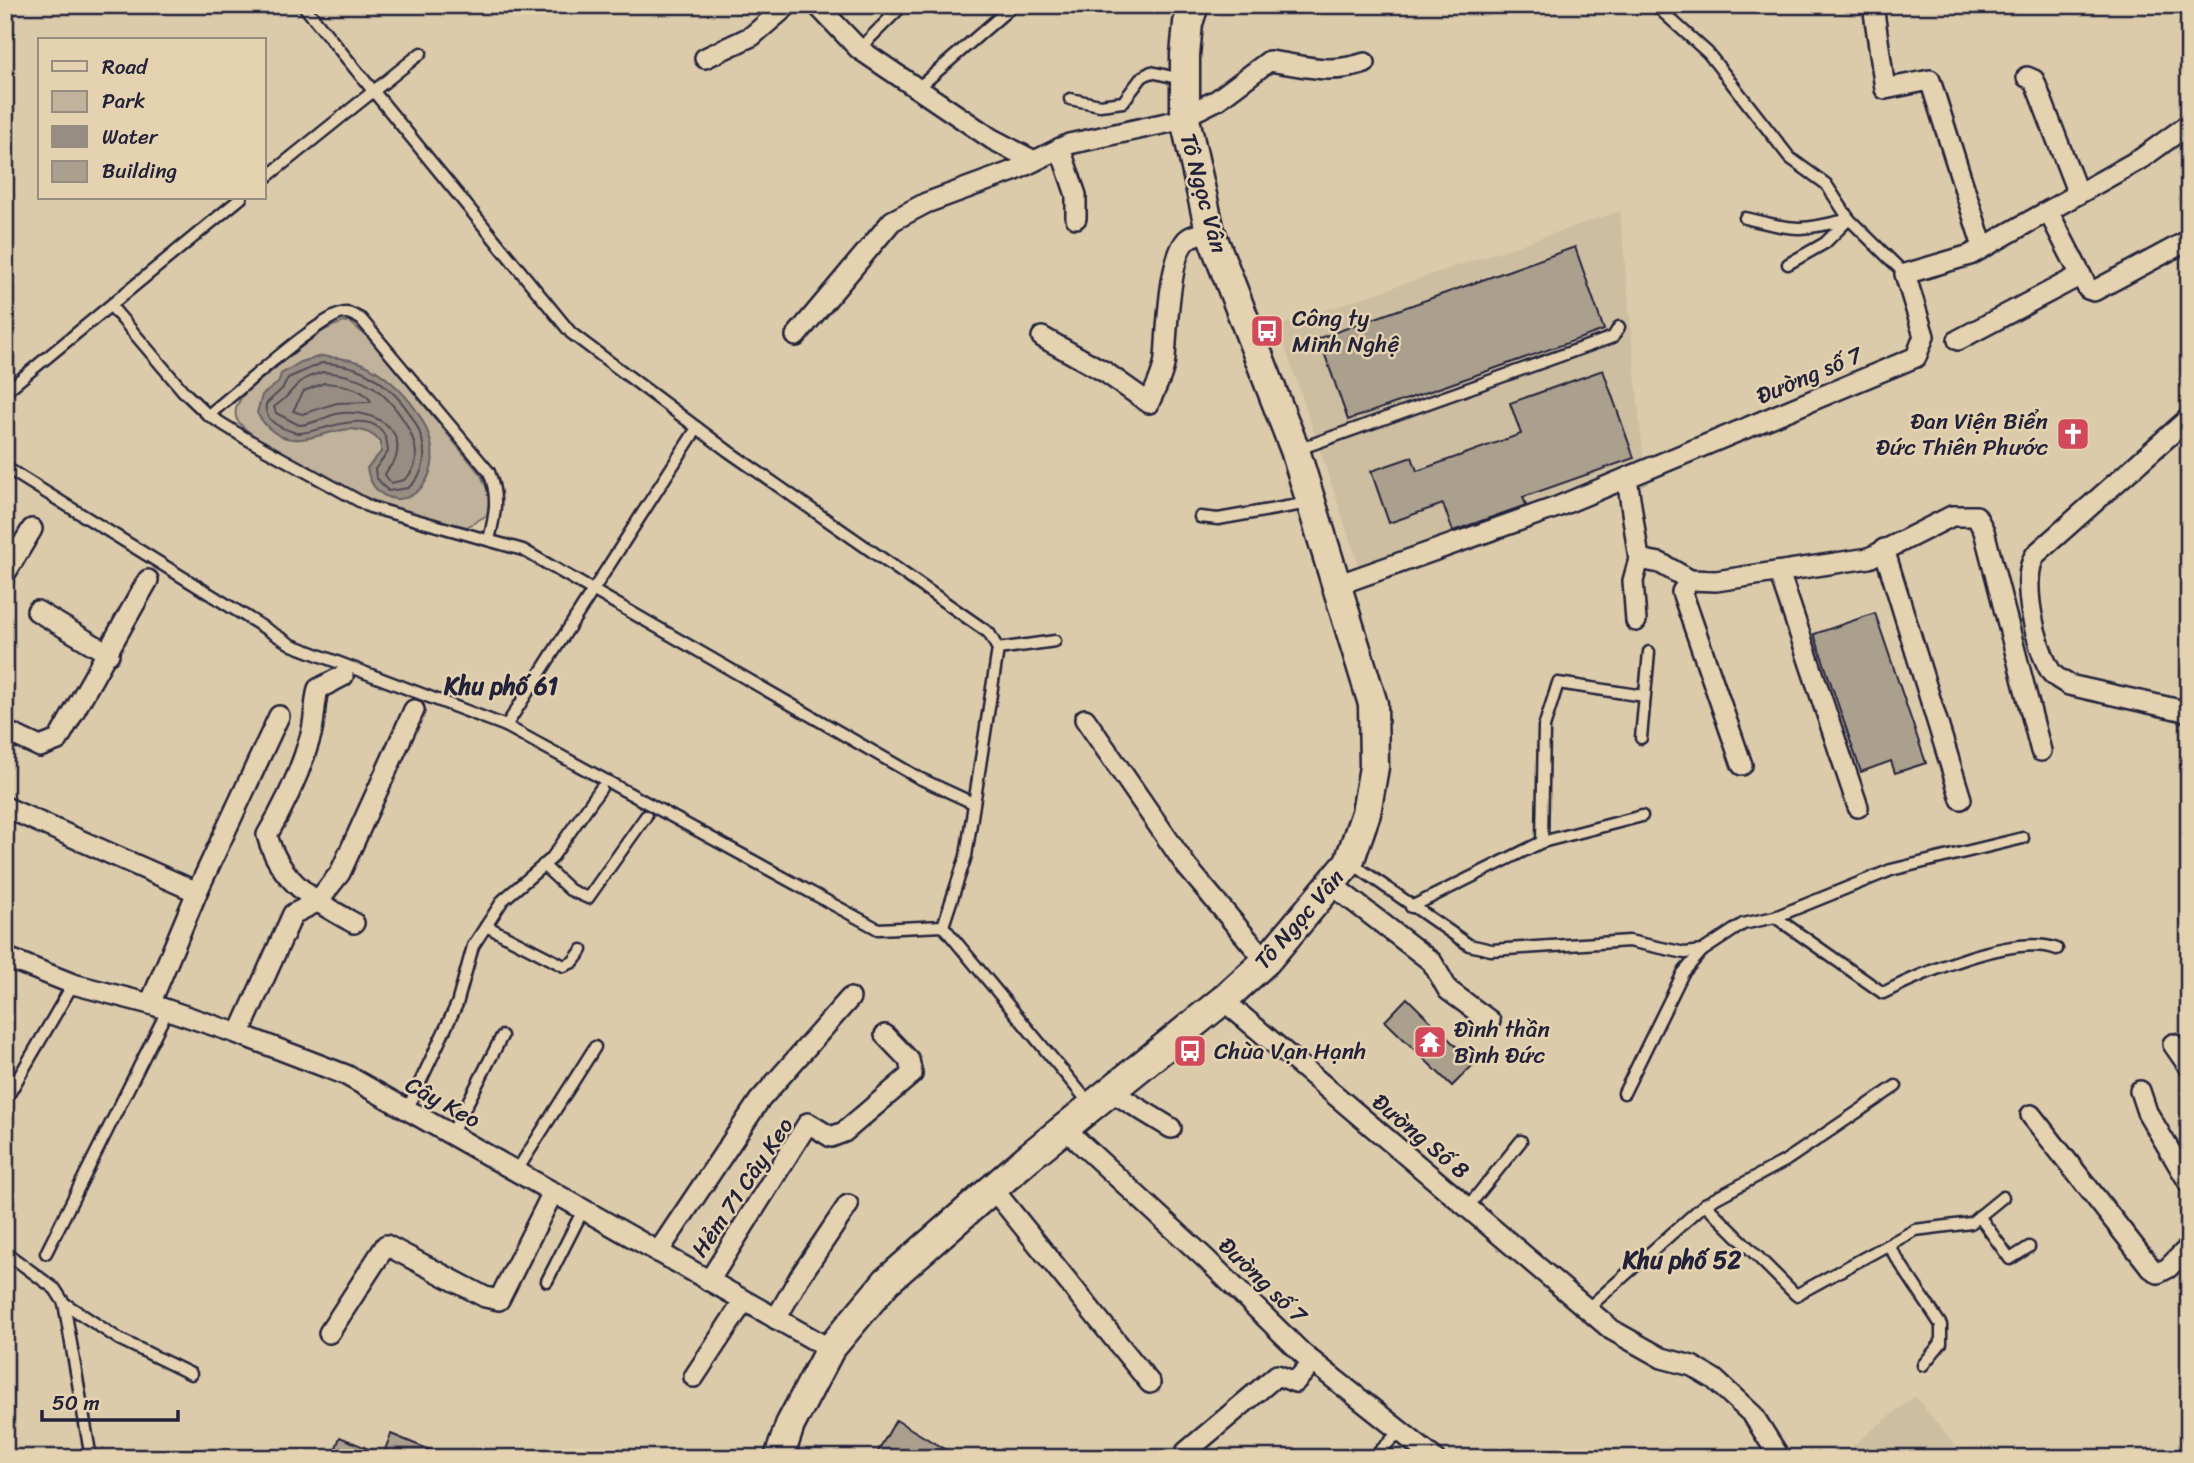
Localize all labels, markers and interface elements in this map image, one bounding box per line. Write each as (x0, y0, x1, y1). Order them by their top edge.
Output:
legend (38, 38, 266, 200)
text: Road (102, 48, 149, 86)
text: Park (102, 82, 145, 120)
text: Water (102, 118, 159, 156)
street label: Tô Ngọc Vân (1168, 128, 1239, 258)
text: Building (102, 152, 178, 190)
place label: Công ty Minh Nghệ (1292, 298, 1399, 365)
bus stop icon: Công ty Minh Nghệ (1248, 312, 1286, 350)
street label: Đường số 7 (1750, 334, 1870, 416)
place label: Đan Viện Biển Đức Thiên Phước (1876, 401, 2049, 468)
church icon: Đan Viện Biển Đức Thiên Phước (2054, 415, 2092, 453)
district label: Khu phố 61 (443, 665, 558, 707)
street label: Tô Ngọc Vân (1244, 859, 1356, 979)
place label: Đình thần Bình Đức (1454, 1009, 1550, 1076)
temple icon: Đình thần Bình Đức (1411, 1023, 1449, 1061)
place label: Chùa Vạn Hạnh (1214, 1031, 1366, 1072)
bus stop icon: Chùa Vạn Hạnh (1171, 1032, 1209, 1070)
street label: Cây Keo (397, 1065, 489, 1140)
street label: Đường Số 8 (1362, 1083, 1479, 1190)
street label: Hẻm 71 Cây Keo (680, 1108, 805, 1266)
street label: Đường số 7 (1208, 1227, 1318, 1335)
district label: Khu phố 52 (1622, 1239, 1741, 1281)
scale bar (42, 1379, 178, 1423)
text: 50 m (52, 1384, 100, 1422)

